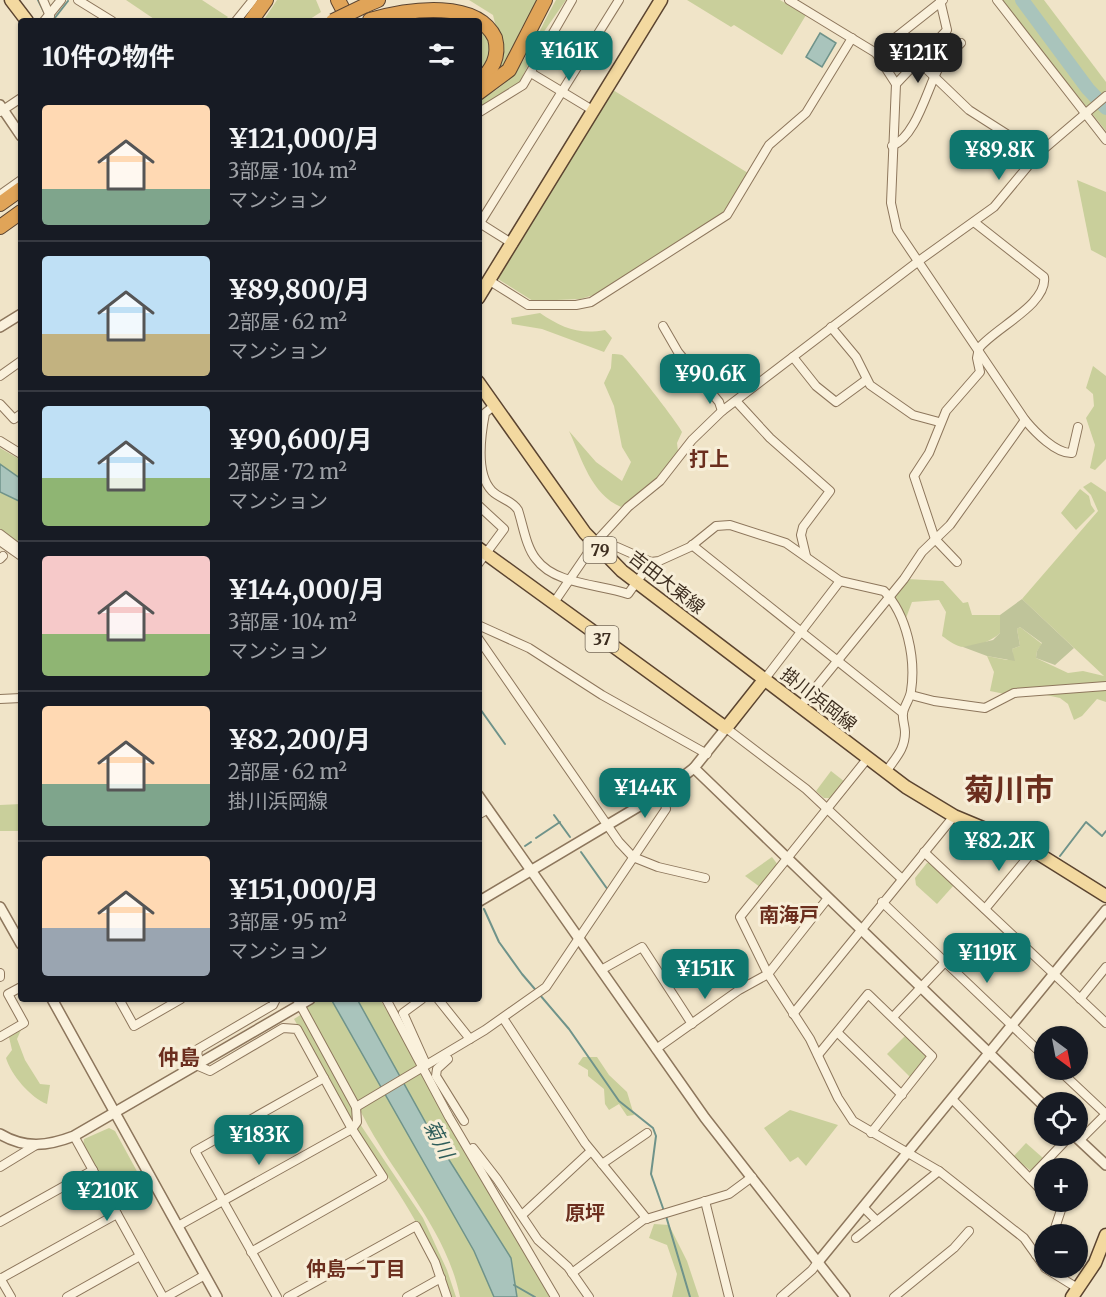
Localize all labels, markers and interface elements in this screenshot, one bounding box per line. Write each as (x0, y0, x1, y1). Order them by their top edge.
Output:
pin: ¥161K (527, 31, 611, 82)
pin: ¥121K (876, 33, 960, 84)
icon: filters (425, 38, 458, 71)
text: ¥161K (540, 38, 598, 63)
text: 10件の物件 (42, 40, 174, 73)
text: ¥121K (888, 40, 948, 65)
text: ¥121,000/月 (228, 122, 380, 155)
icon: home (90, 129, 162, 201)
pin: ¥89.8K (950, 130, 1048, 181)
text: ¥89.8K (964, 137, 1034, 162)
text: 3部屋 · 104 m² (228, 158, 357, 183)
text: マンション (228, 187, 328, 212)
text: ¥89,800/月 (228, 273, 370, 306)
icon: home (90, 280, 162, 352)
text: 2部屋 · 62 m² (228, 309, 347, 334)
text: マンション (228, 338, 328, 363)
pin: ¥90.6K (661, 354, 759, 405)
text: ¥90.6K (674, 361, 746, 386)
text: ¥90,600/月 (228, 423, 372, 456)
icon: home (90, 430, 162, 502)
district label: 打上 (689, 446, 729, 471)
text: 2部屋 · 72 m² (228, 459, 347, 484)
text: マンション (228, 488, 328, 513)
road number: 79 (584, 537, 616, 563)
street label: 吉田大東線 (624, 545, 710, 619)
text: ¥144,000/月 (228, 573, 385, 606)
icon: home (90, 580, 162, 652)
text: 3部屋 · 104 m² (228, 609, 357, 634)
road number: 37 (586, 626, 618, 652)
text: マンション (228, 638, 328, 663)
street label: 掛川浜岡線 (776, 662, 862, 736)
text: ¥82,200/月 (228, 723, 371, 756)
icon: home (90, 730, 162, 802)
text: 2部屋 · 62 m² (228, 759, 347, 784)
pin: ¥144K (603, 768, 687, 819)
district label: 菊川市 (964, 770, 1054, 808)
text: ¥144K (613, 775, 677, 800)
text: 掛川浜岡線 (228, 788, 328, 813)
pin: ¥82.2K (950, 821, 1048, 872)
text: ¥82.2K (963, 828, 1035, 853)
text: ¥151,000/月 (228, 873, 379, 906)
icon: home (90, 880, 162, 952)
district label: 南海戸 (759, 902, 819, 927)
text: 3部屋 · 95 m² (228, 909, 347, 934)
pin: ¥119K (945, 933, 1029, 984)
text: マンション (228, 938, 328, 963)
text: ¥119K (957, 940, 1017, 965)
pin: ¥151K (663, 949, 747, 1000)
text: ¥151K (676, 956, 734, 981)
north arrow (1034, 1026, 1088, 1080)
map controls (1034, 1026, 1088, 1278)
district label: 仲島 (158, 1044, 200, 1071)
button: locate (1034, 1092, 1088, 1146)
pin: ¥183K (217, 1115, 301, 1166)
water label: 菊川 (419, 1115, 460, 1164)
text: ¥183K (228, 1122, 290, 1147)
button: + (1034, 1158, 1088, 1212)
pin: ¥210K (65, 1171, 149, 1222)
text: ¥210K (76, 1178, 138, 1203)
district label: 原坪 (565, 1200, 605, 1225)
button: − (1034, 1224, 1088, 1278)
district label: 仲島一丁目 (306, 1256, 406, 1281)

